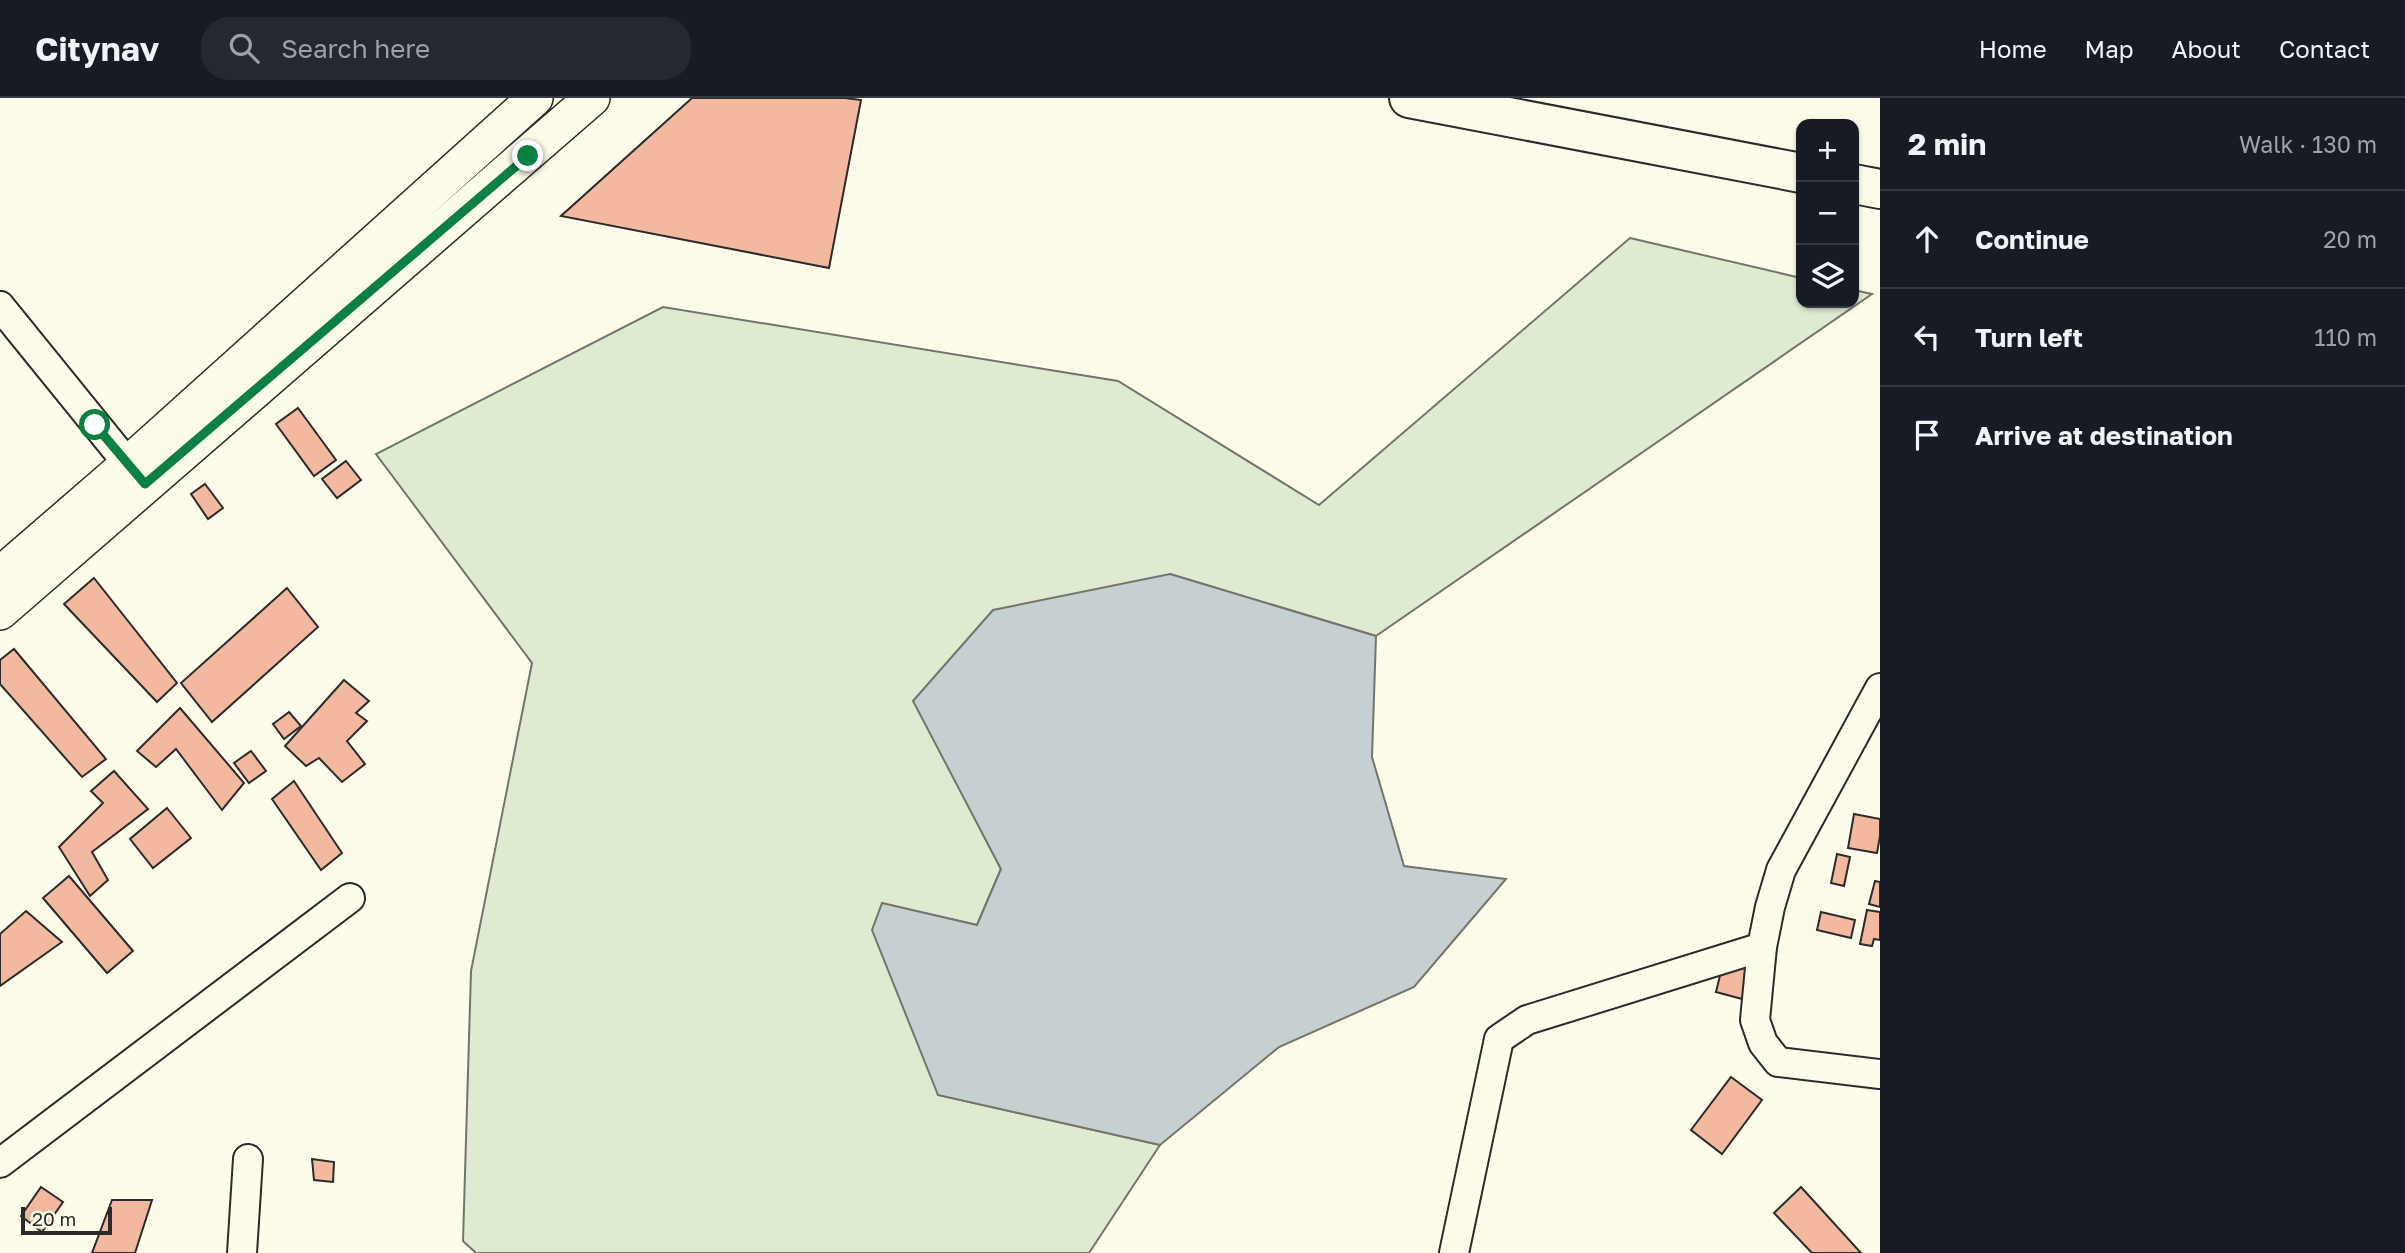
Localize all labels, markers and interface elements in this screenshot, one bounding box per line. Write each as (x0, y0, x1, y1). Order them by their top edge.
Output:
search box (201, 17, 691, 80)
text: Citynav (35, 29, 159, 68)
icon: search (225, 29, 263, 67)
text: Search here (281, 33, 430, 64)
text: Home (1979, 34, 2047, 63)
text: Map (2085, 34, 2134, 63)
text: About (2172, 34, 2241, 63)
text: Contact (2279, 34, 2370, 63)
map controls (1796, 119, 1859, 308)
button: + (1796, 119, 1859, 182)
text: 2 min (1908, 126, 1986, 162)
text: Walk · 130 m (2239, 130, 2377, 158)
route end (512, 140, 543, 171)
button: − (1796, 182, 1859, 245)
icon: ahead (1908, 220, 1946, 258)
text: Continue (1975, 224, 2089, 255)
text: 20 m (2323, 225, 2377, 253)
button: layers (1796, 245, 1859, 308)
icon: left (1908, 318, 1946, 356)
text: Turn left (1975, 322, 2083, 353)
text: 110 m (2314, 323, 2377, 351)
route start (79, 409, 110, 440)
icon: arrive (1908, 416, 1946, 454)
text: Arrive at destination (1975, 420, 2233, 451)
scale bar (21, 1204, 112, 1236)
text: 20 m (32, 1207, 76, 1230)

